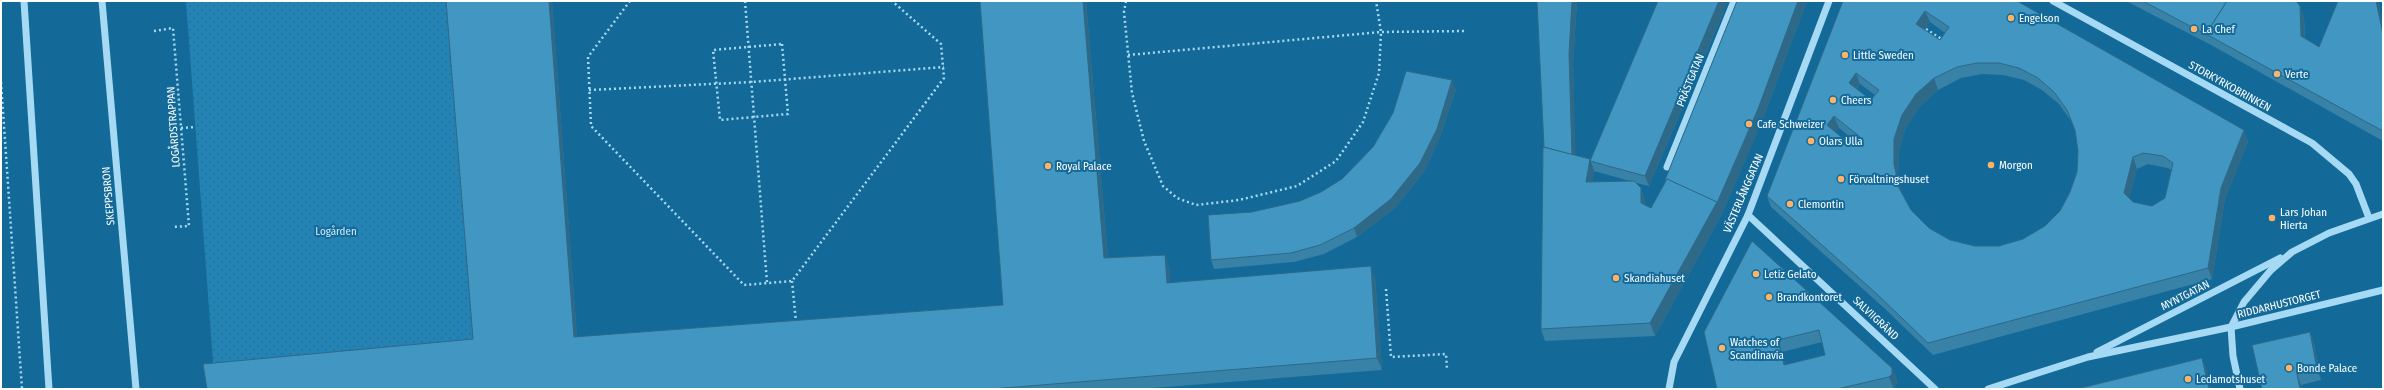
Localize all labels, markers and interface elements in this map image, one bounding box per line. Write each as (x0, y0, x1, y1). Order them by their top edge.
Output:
place label: Engelson (2019, 12, 2059, 25)
marker: Engelson (2006, 13, 2016, 23)
place label: La Chef (2202, 23, 2235, 36)
marker: La Chef (2189, 24, 2199, 34)
place label: Little Sweden (1853, 49, 1914, 62)
marker: Little Sweden (1840, 50, 1850, 60)
street label: PRÄSTGATAN (1674, 52, 1707, 109)
street label: STORKYRKOBRINKEN (2186, 58, 2273, 114)
place label: Verte (2285, 68, 2308, 81)
marker: Verte (2272, 69, 2282, 79)
street label: LOGÅRDSTRAPPAN (163, 86, 183, 168)
place label: Cheers (1841, 94, 1872, 107)
marker: Cheers (1828, 95, 1838, 105)
place label: Cafe Schweizer (1757, 118, 1824, 131)
marker: Cafe Schweizer (1744, 119, 1754, 129)
place label: Olars Ulla (1819, 135, 1863, 148)
marker: Olars Ulla (1806, 136, 1816, 146)
street label: VÄSTERLÅNGGATAN (1720, 151, 1766, 235)
place label: Morgon (1999, 159, 2033, 172)
place label: Royal Palace (1056, 160, 1112, 173)
marker: Morgon (1986, 160, 1996, 170)
marker: Royal Palace (1043, 161, 1053, 171)
street label: SKEPPSBRON (99, 166, 118, 226)
place label: Förvaltningshuset (1849, 173, 1929, 186)
marker: Förvaltningshuset (1836, 174, 1846, 184)
place label: Clemontin (1798, 198, 1844, 211)
marker: Clemontin (1785, 199, 1795, 209)
place label: Lars Johan Hierta (2280, 206, 2327, 232)
marker: Lars Johan Hierta (2267, 213, 2277, 223)
park label: Logården (315, 225, 357, 238)
place label: Letiz Gelato (1764, 268, 1817, 281)
marker: Letiz Gelato (1751, 269, 1761, 279)
place label: Skandiahuset (1624, 272, 1685, 285)
marker: Skandiahuset (1611, 273, 1621, 283)
street label: MYNTGATAN (2159, 278, 2212, 313)
street label: RIDDARHUSTORGET (2236, 288, 2323, 321)
place label: Brandkontoret (1777, 291, 1842, 304)
marker: Brandkontoret (1764, 292, 1774, 302)
street label: SALVIIGRÄND (1850, 294, 1901, 343)
place label: Watches of Scandinavia (1730, 336, 1784, 362)
marker: Watches of Scandinavia (1717, 343, 1727, 353)
place label: Bonde Palace (2297, 362, 2357, 375)
marker: Bonde Palace (2284, 363, 2294, 373)
place label: Ledamotshuset (2196, 373, 2266, 386)
marker: Ledamotshuset (2183, 374, 2193, 384)

